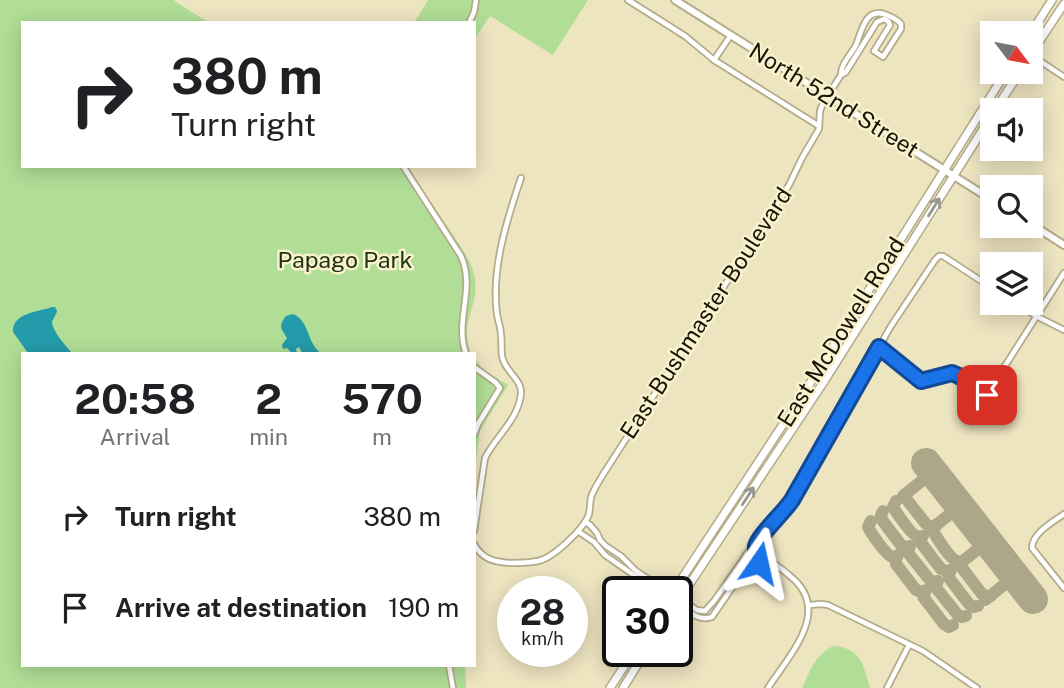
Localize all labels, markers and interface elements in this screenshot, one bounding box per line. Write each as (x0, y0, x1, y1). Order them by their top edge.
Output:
north arrow (980, 21, 1043, 84)
map controls (980, 21, 1043, 315)
street label: North 52nd Street (744, 37, 924, 163)
text: 380 m (171, 47, 323, 105)
icon: right (56, 49, 147, 140)
button: sound (980, 98, 1043, 161)
text: Turn right (171, 106, 316, 143)
button: search (980, 175, 1043, 238)
street label: East Bushmaster Boulevard (614, 182, 797, 443)
one-way arrow (927, 197, 941, 217)
street label: East McDowell Road (771, 232, 910, 431)
park label: Papago Park (278, 246, 412, 273)
button: layers (980, 252, 1043, 315)
pin (957, 365, 1017, 425)
text: 20:58 (74, 374, 196, 423)
text: 2 (255, 374, 282, 423)
text: 570 (341, 374, 423, 423)
icon: arrive (968, 376, 1006, 414)
text: Arrival (100, 423, 171, 450)
text: min (249, 423, 288, 450)
text: m (372, 423, 392, 450)
one-way arrow (741, 487, 755, 506)
icon: right (56, 498, 94, 536)
text: Turn right (115, 501, 237, 532)
text: 380 m (363, 501, 441, 532)
position arrow (722, 526, 796, 600)
speed limit sign: 30 (602, 576, 693, 667)
icon: arrive (56, 589, 94, 627)
text: Arrive at destination (115, 592, 367, 623)
text: 190 m (388, 592, 459, 623)
text: 28 (520, 592, 565, 633)
text: km/h (521, 628, 564, 649)

